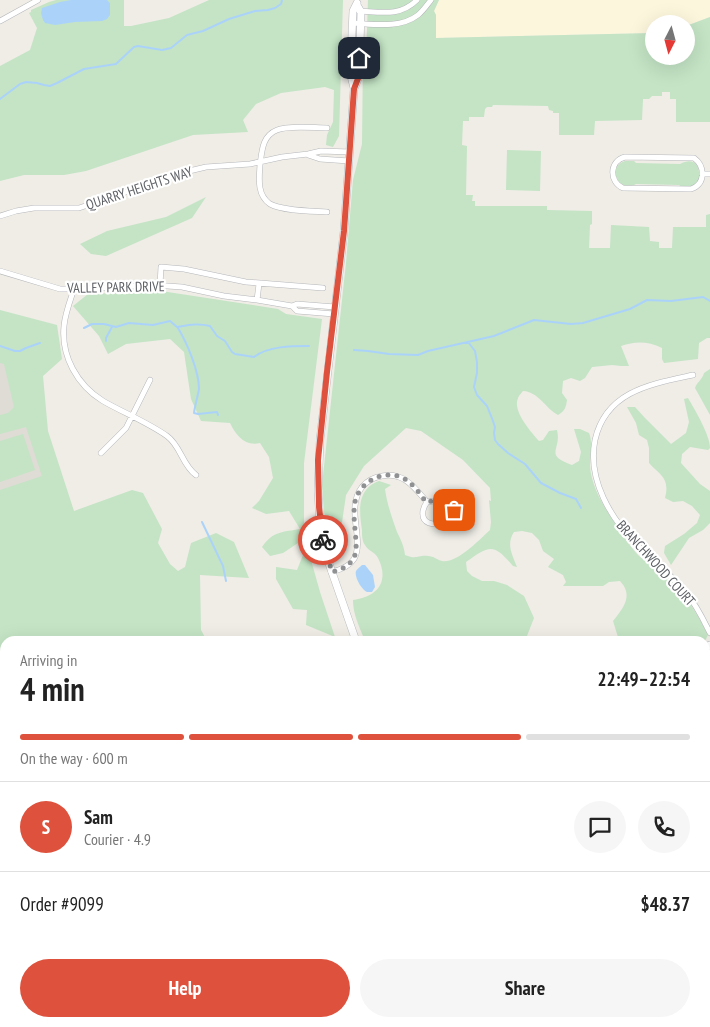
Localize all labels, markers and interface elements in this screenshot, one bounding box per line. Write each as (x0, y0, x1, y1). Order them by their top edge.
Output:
north arrow (645, 15, 695, 65)
map controls (645, 15, 695, 65)
pin (338, 37, 380, 79)
icon: home (345, 44, 373, 72)
street label: QUARRY HEIGHTS WAY (83, 162, 195, 214)
street label: VALLEY PARK DRIVE (66, 277, 165, 297)
pin (433, 489, 475, 531)
icon: bag (440, 496, 468, 524)
courier (298, 515, 348, 565)
street label: BRANCHWOOD COURT (613, 516, 700, 610)
icon: bike (309, 526, 337, 554)
text: Arriving in (20, 650, 77, 670)
text: 22:49–22:54 (597, 667, 690, 691)
text: 4 min (20, 668, 85, 710)
text: On the way · 600 m (20, 748, 128, 768)
button: chat (574, 801, 626, 853)
button: phone (638, 801, 690, 853)
text: Sam (84, 805, 113, 829)
text: S (42, 815, 50, 839)
text: Courier · 4.9 (84, 829, 151, 849)
text: Order #9099 (20, 892, 104, 916)
text: $48.37 (641, 892, 690, 916)
button: Help (20, 959, 350, 1017)
button: Share (360, 959, 690, 1017)

